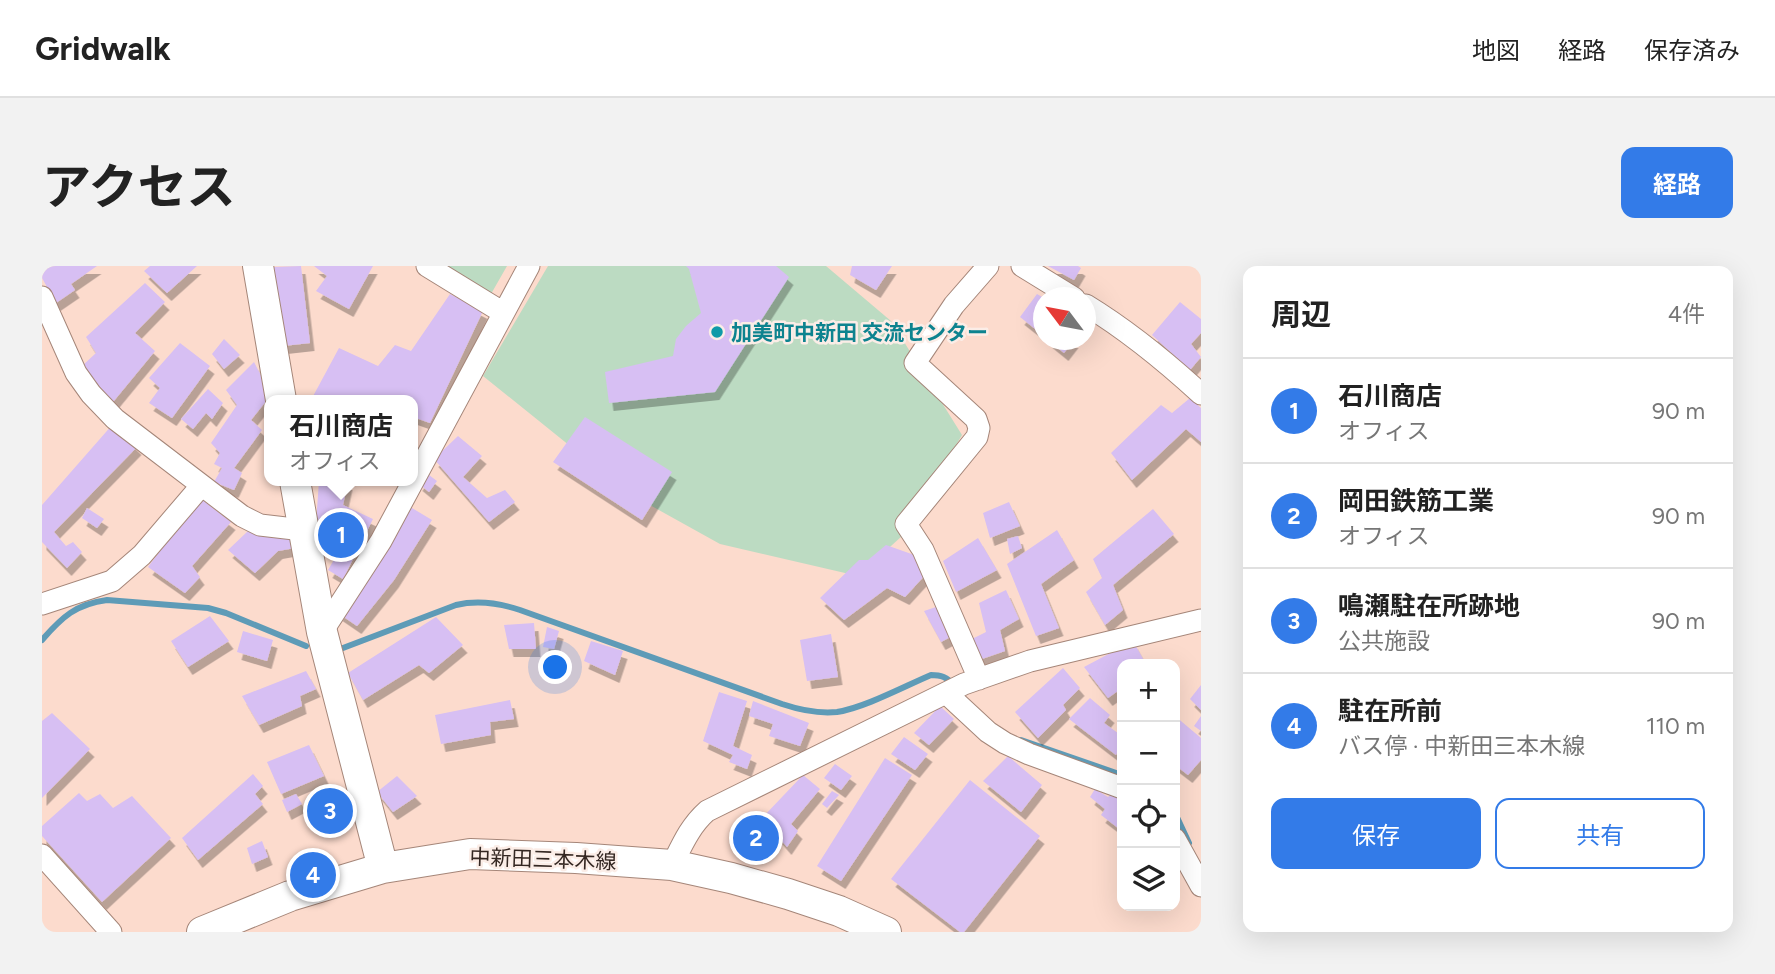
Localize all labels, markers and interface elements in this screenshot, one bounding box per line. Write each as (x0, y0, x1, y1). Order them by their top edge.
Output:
text: Gridwalk (35, 29, 171, 68)
text: 地図 (1472, 36, 1520, 65)
text: 経路 (1558, 36, 1606, 65)
text: 保存済み (1644, 36, 1740, 65)
button: 経路 (1621, 147, 1733, 218)
text: アクセス (42, 157, 236, 216)
north arrow (1033, 287, 1096, 350)
text: 周辺 (1271, 296, 1331, 333)
text: 4件 (1668, 300, 1705, 328)
place label: 加美町中新田 交流センター (731, 320, 988, 345)
marker: 加美町中新田 交流センター (709, 324, 725, 340)
text: 石川商店 (1338, 380, 1442, 412)
popup (264, 395, 418, 486)
text: 1 (1289, 397, 1299, 425)
text: 90 m (1652, 397, 1705, 425)
text: 石川商店 (289, 410, 393, 442)
text: オフィス (1338, 417, 1430, 445)
text: オフィス (289, 447, 381, 475)
text: 岡田鉄筋工業 (1338, 485, 1494, 517)
text: 2 (1287, 502, 1301, 530)
text: 90 m (1652, 502, 1705, 530)
pin: 1 (318, 509, 364, 561)
text: オフィス (1338, 522, 1430, 550)
text: 鳴瀬駐在所跡地 (1338, 590, 1520, 622)
text: 3 (1288, 607, 1300, 635)
text: 90 m (1652, 607, 1705, 635)
text: 公共施設 (1338, 627, 1430, 655)
your location (538, 650, 572, 684)
map controls (1117, 659, 1180, 911)
button: + (1117, 659, 1180, 722)
text: 駐在所前 (1338, 695, 1442, 727)
text: 4 (1287, 712, 1301, 740)
text: 110 m (1646, 712, 1705, 740)
button: − (1117, 722, 1180, 785)
text: バス停 · 中新田三本木線 (1338, 732, 1585, 760)
pin: 3 (307, 785, 353, 837)
button: locate (1117, 785, 1180, 848)
button: 保存 (1271, 798, 1481, 869)
button: 共有 (1495, 798, 1705, 869)
pin: 2 (733, 812, 779, 864)
street label: 中新田三本木線 (469, 844, 617, 874)
button: layers (1117, 848, 1180, 911)
pin: 4 (290, 849, 336, 901)

